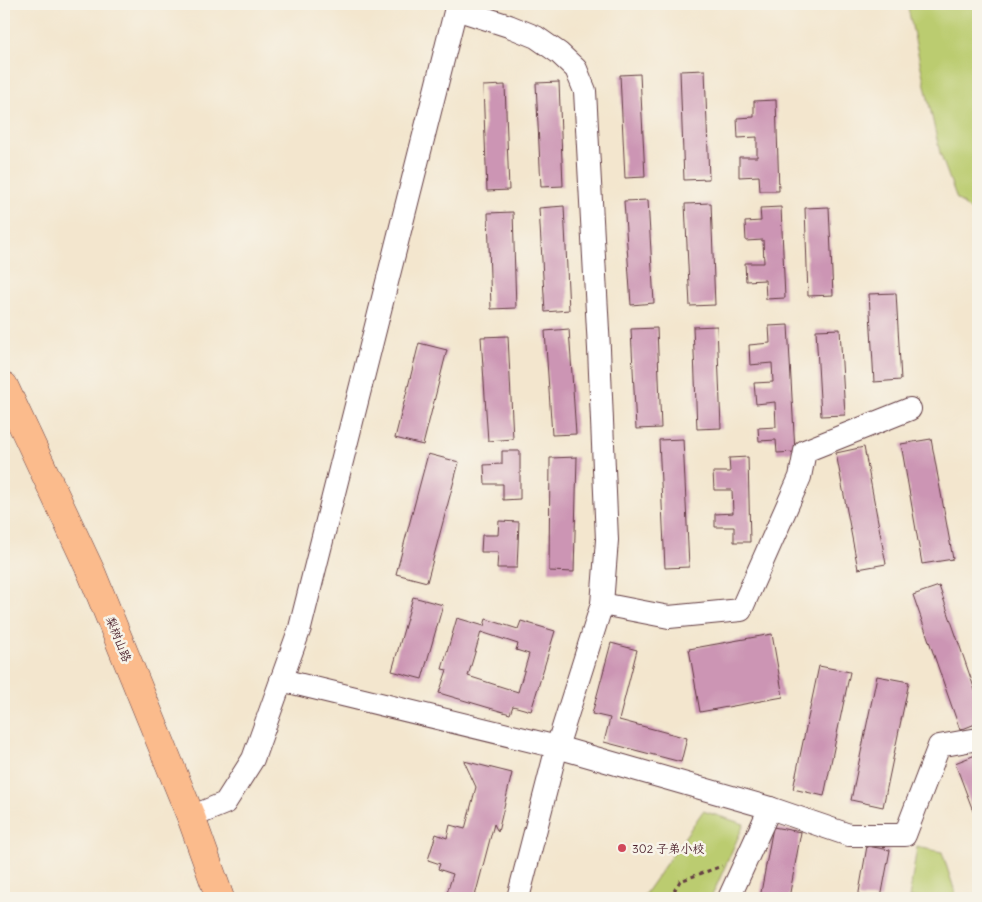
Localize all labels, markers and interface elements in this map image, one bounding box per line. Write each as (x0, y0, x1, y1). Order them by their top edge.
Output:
street label: 梨树山路 (103, 614, 135, 664)
place label: 302 子弟小校 (632, 841, 704, 856)
marker: 302 子弟小校 (616, 842, 628, 854)

